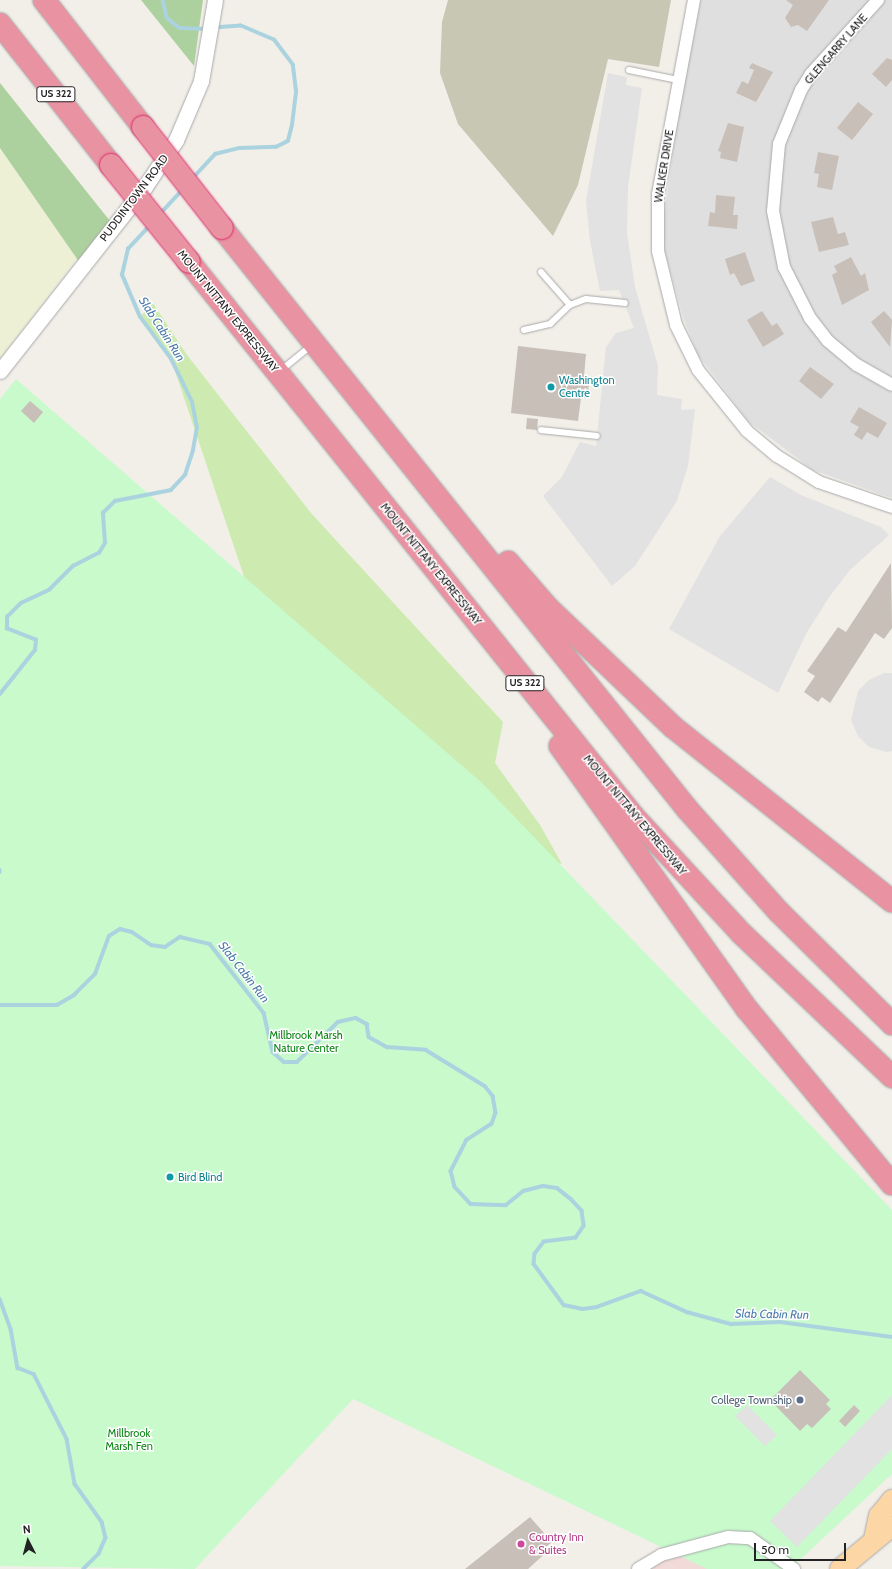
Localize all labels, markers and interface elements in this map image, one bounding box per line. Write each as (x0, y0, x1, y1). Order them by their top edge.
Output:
street label: GLENGARRY LANE (802, 11, 870, 87)
road number: US 322 (36, 86, 76, 102)
street label: WALKER DRIVE (652, 128, 676, 204)
street label: PUDDINTOWN ROAD (97, 152, 171, 244)
street label: MOUNT NITTANY EXPRESSWAY (175, 247, 281, 375)
water label: Slab Cabin Run (136, 294, 188, 364)
place label: Washington Centre (559, 374, 615, 400)
marker: Washington Centre (546, 382, 556, 392)
street label: MOUNT NITTANY EXPRESSWAY (378, 500, 484, 628)
road number: US 322 (505, 675, 545, 691)
street label: MOUNT NITTANY EXPRESSWAY (581, 752, 689, 878)
water label: Slab Cabin Run (216, 938, 272, 1006)
park label: Millbrook Marsh Nature Center (269, 1029, 343, 1055)
place label: Bird Blind (178, 1170, 222, 1184)
marker: Bird Blind (165, 1172, 175, 1182)
water label: Slab Cabin Run (735, 1306, 809, 1322)
place label: College Township (711, 1393, 792, 1407)
marker: College Township (795, 1395, 805, 1405)
park label: Millbrook Marsh Fen (105, 1427, 153, 1453)
north arrow (8, 1521, 48, 1561)
text: N (22, 1522, 31, 1536)
place label: Country Inn & Suites (529, 1531, 584, 1557)
scale bar (756, 1535, 848, 1561)
marker: Country Inn & Suites (516, 1539, 526, 1549)
text: 50 m (761, 1542, 789, 1557)

